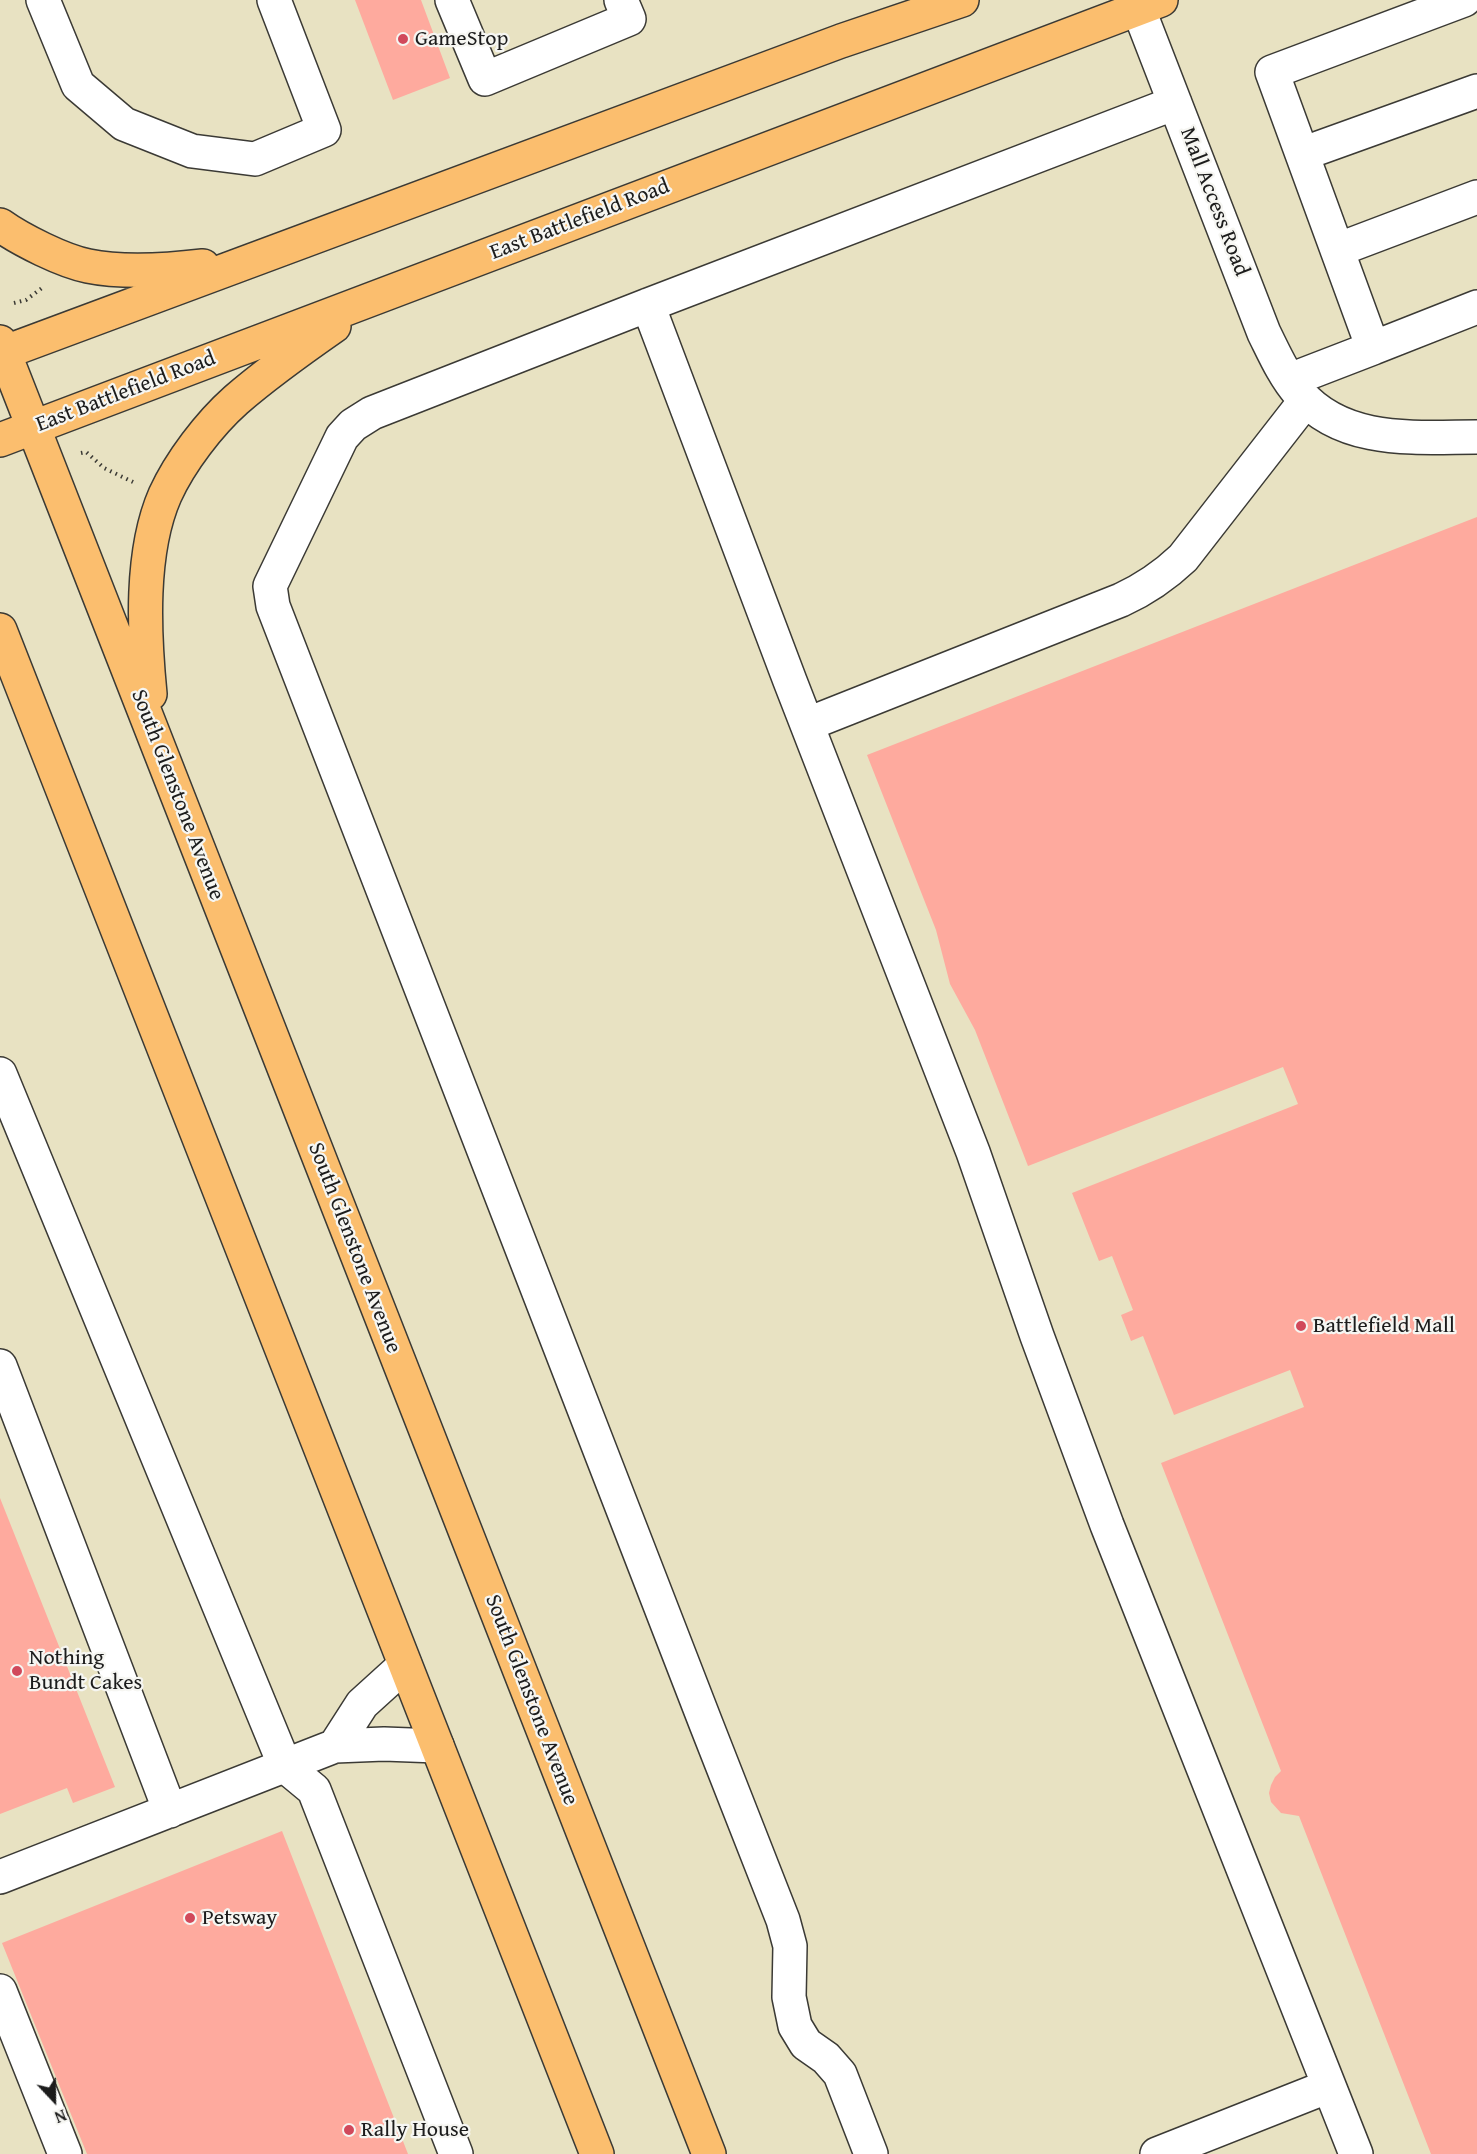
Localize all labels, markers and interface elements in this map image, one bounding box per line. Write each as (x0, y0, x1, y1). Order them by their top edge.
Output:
place label: GameStop (415, 26, 508, 52)
marker: GameStop (396, 32, 410, 46)
street label: Mall Access Road (1174, 124, 1254, 280)
street label: East Battlefield Road (487, 174, 673, 266)
street label: East Battlefield Road (33, 346, 219, 438)
street label: South Glenstone Avenue (125, 686, 229, 904)
street label: South Glenstone Avenue (302, 1139, 406, 1357)
place label: Battlefield Mall (1313, 1313, 1455, 1339)
marker: Battlefield Mall (1294, 1319, 1308, 1333)
street label: South Glenstone Avenue (479, 1591, 583, 1809)
place label: Nothing Bundt Cakes (29, 1645, 142, 1696)
marker: Nothing Bundt Cakes (10, 1664, 24, 1678)
place label: Petsway (202, 1905, 277, 1931)
marker: Petsway (183, 1911, 197, 1925)
north arrow (24, 2070, 84, 2130)
text: N (51, 2104, 70, 2130)
place label: Rally House (361, 2117, 469, 2143)
marker: Rally House (342, 2123, 356, 2137)

